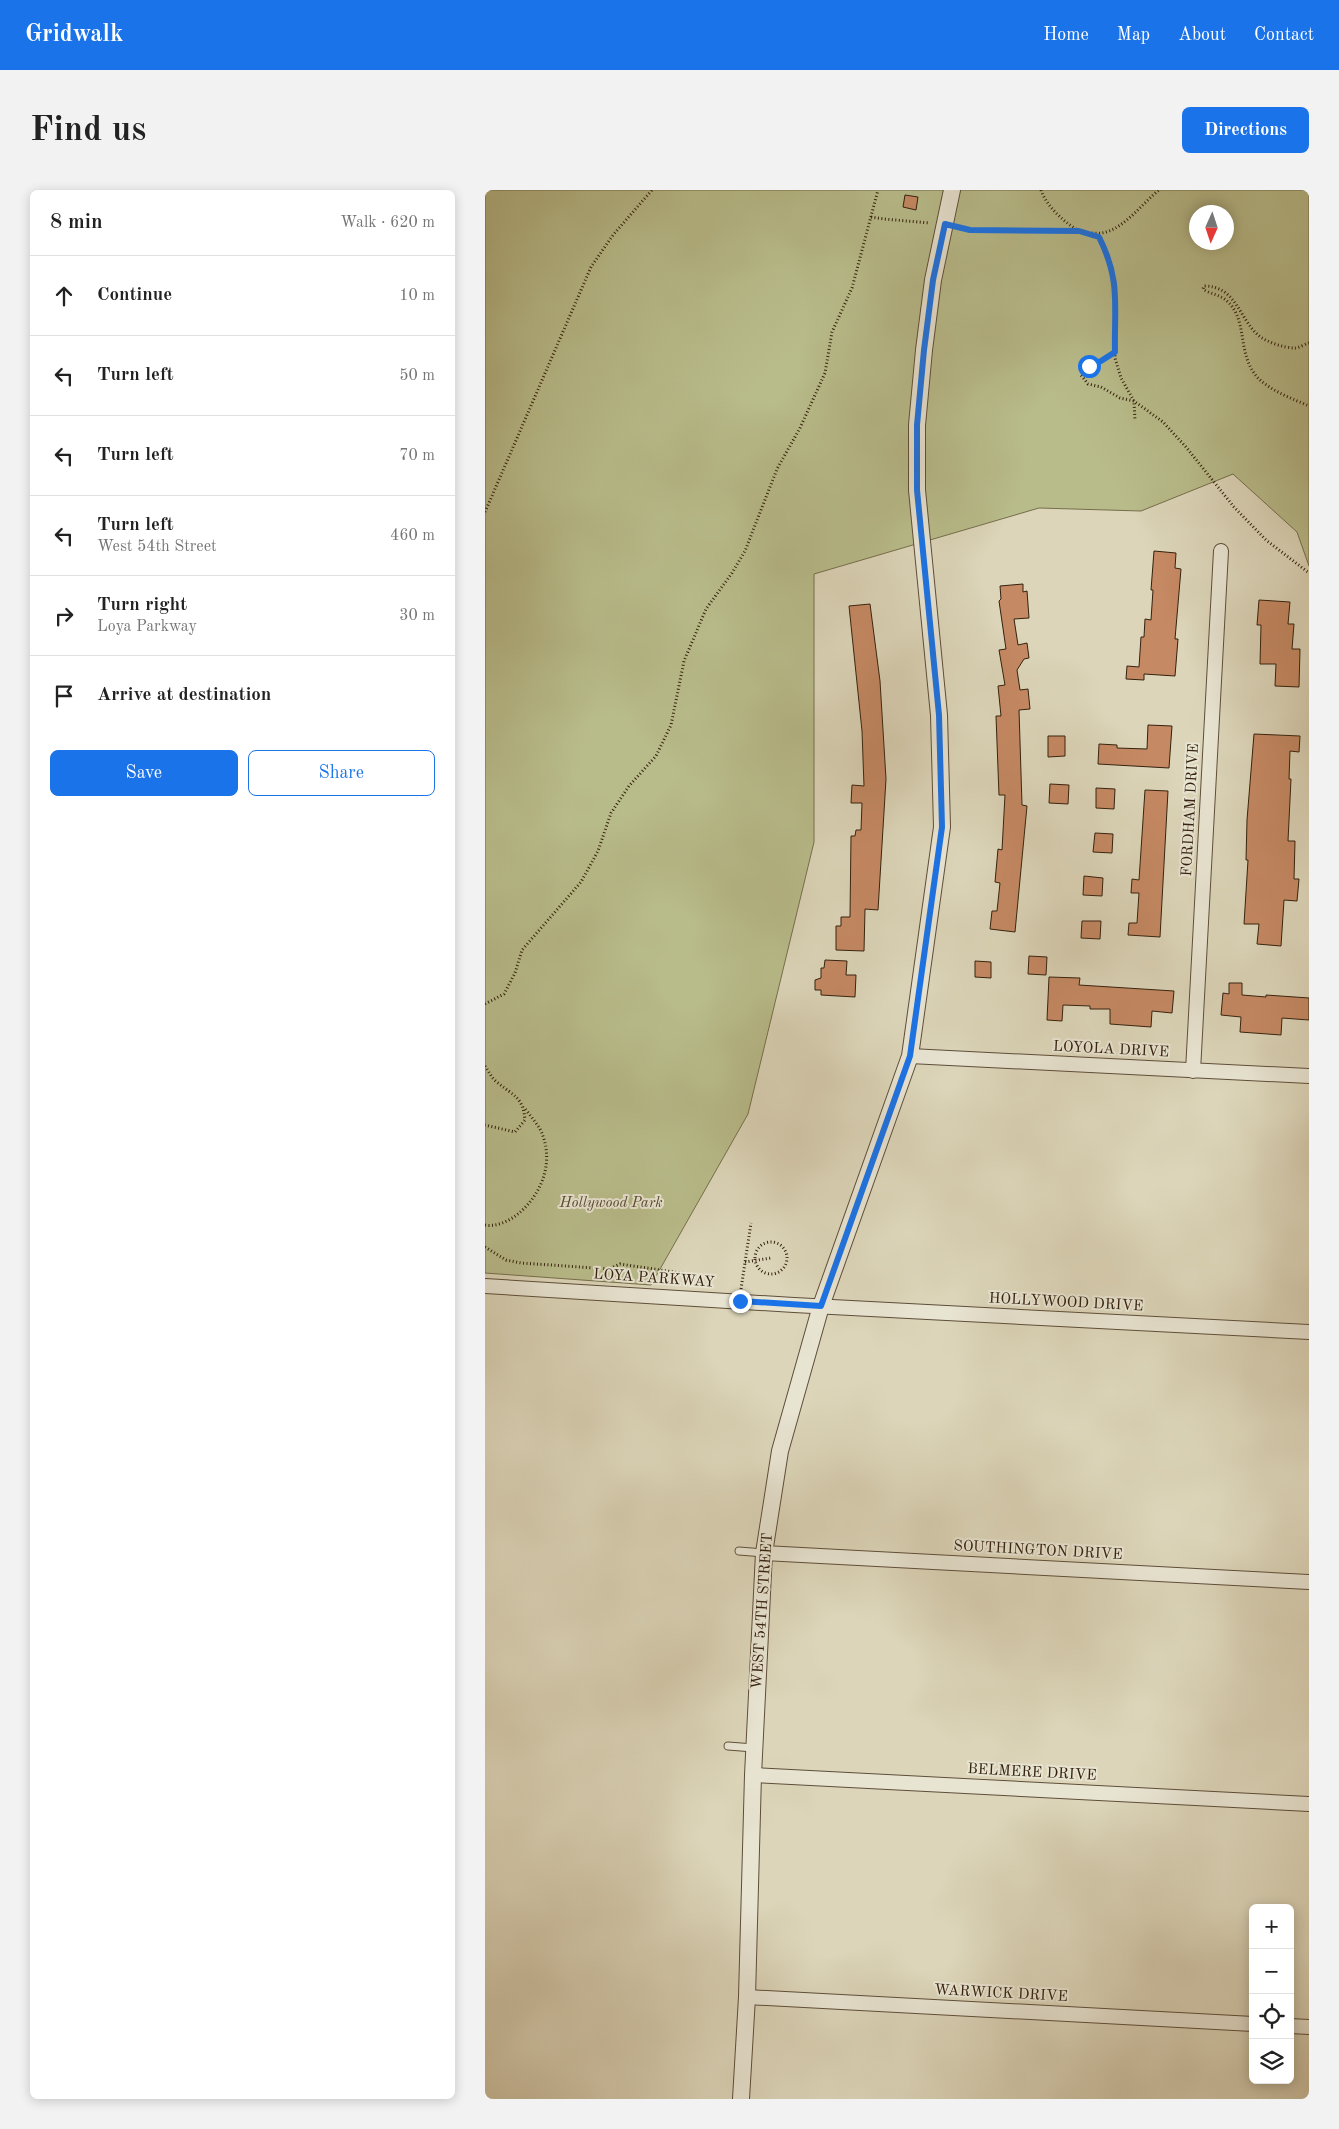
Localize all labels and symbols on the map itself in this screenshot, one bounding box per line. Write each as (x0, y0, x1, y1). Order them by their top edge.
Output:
north arrow (1189, 205, 1234, 250)
route start (1078, 355, 1101, 378)
street label: FORDHAM DRIVE (1180, 743, 1202, 877)
street label: LOYOLA DRIVE (1053, 1039, 1169, 1061)
park label: Hollywood Park (558, 1196, 663, 1211)
street label: LOYA PARKWAY (593, 1267, 715, 1291)
route end (729, 1290, 752, 1313)
street label: HOLLYWOOD DRIVE (988, 1291, 1144, 1315)
street label: WEST 54TH STREET (750, 1532, 776, 1690)
street label: SOUTHINGTON DRIVE (953, 1539, 1123, 1563)
street label: BELMERE DRIVE (967, 1762, 1097, 1784)
street label: WARWICK DRIVE (934, 1983, 1068, 2005)

